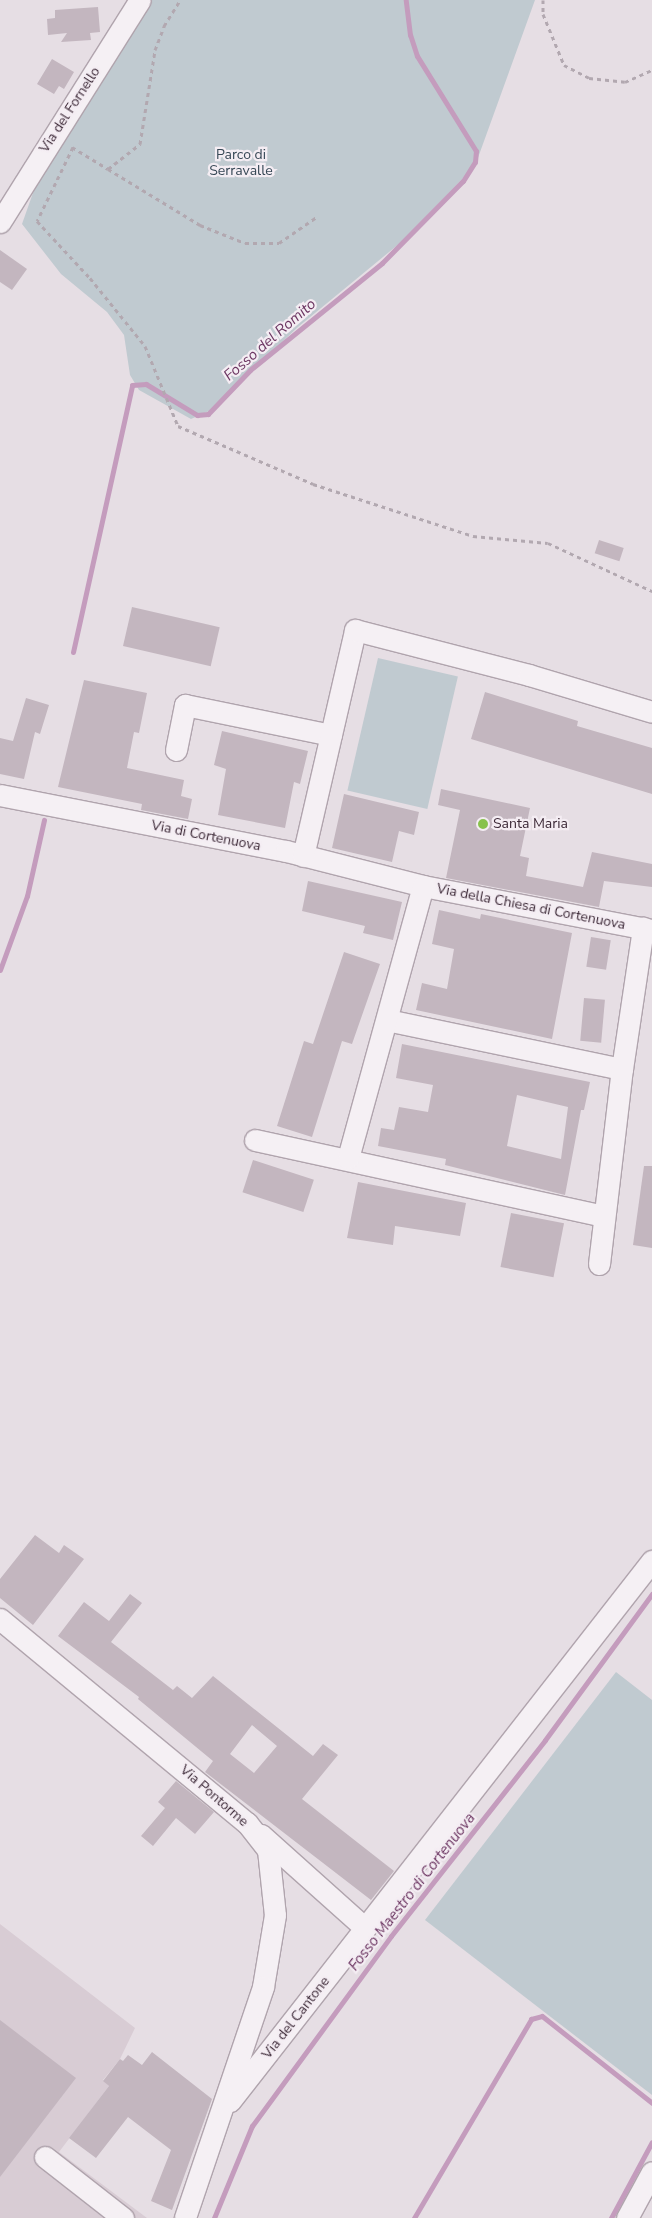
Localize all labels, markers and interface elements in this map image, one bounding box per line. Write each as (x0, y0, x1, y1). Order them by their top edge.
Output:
street label: Via del Fornello (36, 64, 104, 156)
park label: Parco di Serravalle (209, 147, 273, 180)
water label: Fosso del Romito (220, 295, 320, 385)
place label: Santa Maria (493, 816, 568, 832)
street label: Via di Cortenuova (150, 817, 262, 855)
marker: Santa Maria (477, 818, 489, 830)
street label: Via della Chiesa di Cortenuova (435, 880, 627, 934)
street label: Via Pontorme (176, 1762, 252, 1830)
water label: Fosso Maestro di Cortenuova (345, 1810, 479, 1974)
street label: Via del Cantone (259, 1973, 333, 2063)

